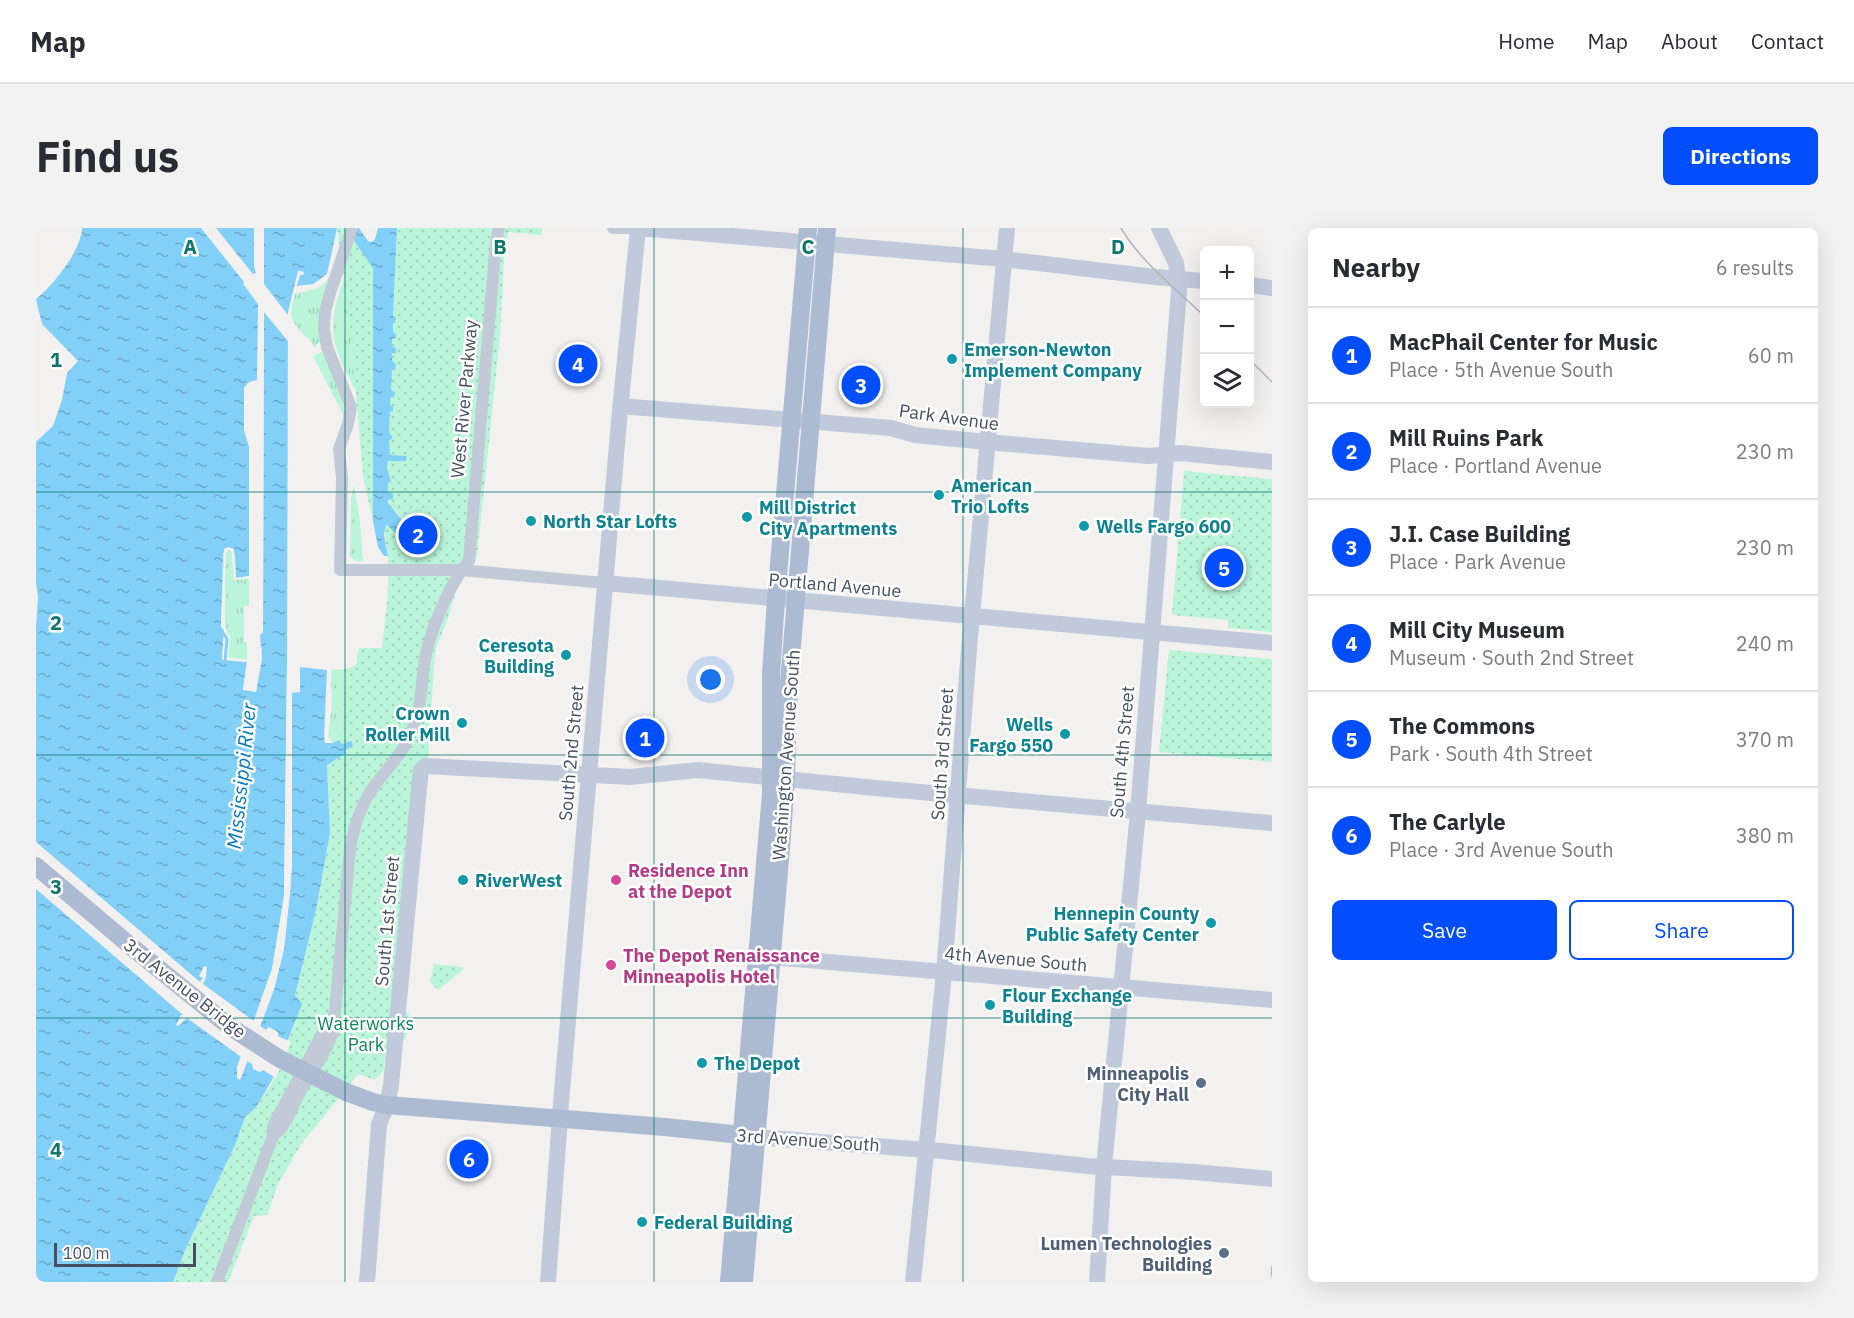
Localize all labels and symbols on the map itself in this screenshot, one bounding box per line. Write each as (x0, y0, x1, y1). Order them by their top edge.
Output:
text: A (183, 233, 197, 260)
text: B (493, 233, 507, 260)
text: C (801, 233, 815, 260)
text: D (1111, 233, 1125, 260)
street label: West River Parkway (446, 319, 482, 479)
place label: Emerson-Newton Implement Company (964, 338, 1142, 382)
pin: 4 (558, 342, 598, 386)
text: 1 (50, 346, 62, 373)
marker: Emerson-Newton Implement Company (945, 352, 959, 366)
pin: 3 (842, 362, 880, 408)
street label: Park Avenue (897, 399, 1001, 435)
place label: American Trio Lofts (951, 474, 1032, 518)
marker: American Trio Lofts (932, 488, 946, 502)
place label: Mill District City Apartments (759, 496, 897, 540)
place label: North Star Lofts (543, 510, 677, 533)
marker: Mill District City Apartments (740, 510, 754, 524)
pin: 2 (398, 512, 437, 558)
marker: North Star Lofts (524, 514, 538, 528)
place label: Wells Fargo 600 (1096, 515, 1231, 538)
marker: Wells Fargo 600 (1077, 519, 1091, 533)
pin: 5 (1204, 546, 1244, 590)
street label: Portland Avenue (768, 568, 902, 602)
text: 2 (50, 609, 62, 636)
place label: Ceresota Building (479, 634, 554, 678)
marker: Ceresota Building (559, 648, 573, 662)
street label: Washington Avenue South (767, 649, 805, 861)
your location (696, 665, 725, 694)
street label: South 2nd Street (554, 684, 588, 822)
street label: South 4th Street (1105, 685, 1139, 819)
street label: South 3rd Street (926, 687, 958, 821)
water label: Mississippi River (220, 701, 262, 850)
place label: Crown Roller Mill (365, 702, 451, 746)
place label: Wells Fargo 550 (969, 713, 1053, 757)
marker: Crown Roller Mill (455, 716, 469, 730)
pin: 1 (626, 716, 664, 760)
marker: Wells Fargo 550 (1058, 727, 1072, 741)
street label: South 1st Street (370, 855, 404, 987)
place label: Residence Inn at the Depot (628, 859, 749, 903)
place label: RiverWest (475, 869, 562, 892)
text: 3 (50, 873, 62, 900)
marker: RiverWest (456, 873, 470, 887)
marker: Residence Inn at the Depot (609, 873, 623, 887)
place label: Hennepin County Public Safety Center (1026, 902, 1199, 946)
marker: Hennepin County Public Safety Center (1204, 916, 1218, 930)
street label: 3rd Avenue Bridge (119, 933, 251, 1043)
street label: 4th Avenue South (944, 941, 1088, 977)
place label: The Depot Renaissance Minneapolis Hotel (623, 944, 820, 988)
marker: The Depot Renaissance Minneapolis Hotel (604, 958, 618, 972)
place label: Flour Exchange Building (1002, 984, 1132, 1028)
marker: Flour Exchange Building (983, 998, 997, 1012)
park label: Waterworks Park (318, 1012, 414, 1056)
place label: The Depot (714, 1052, 800, 1075)
marker: The Depot (695, 1056, 709, 1070)
place label: Minneapolis City Hall (1087, 1062, 1190, 1106)
marker: Minneapolis City Hall (1194, 1076, 1208, 1090)
street label: 3rd Avenue South (736, 1124, 880, 1156)
text: 4 (50, 1136, 62, 1163)
pin: 6 (450, 1136, 488, 1182)
place label: Federal Building (654, 1211, 792, 1234)
marker: Federal Building (635, 1215, 649, 1229)
place label: Lumen Technologies Building (1040, 1232, 1212, 1276)
scale bar (54, 1240, 196, 1268)
marker: Lumen Technologies Building (1217, 1246, 1231, 1260)

